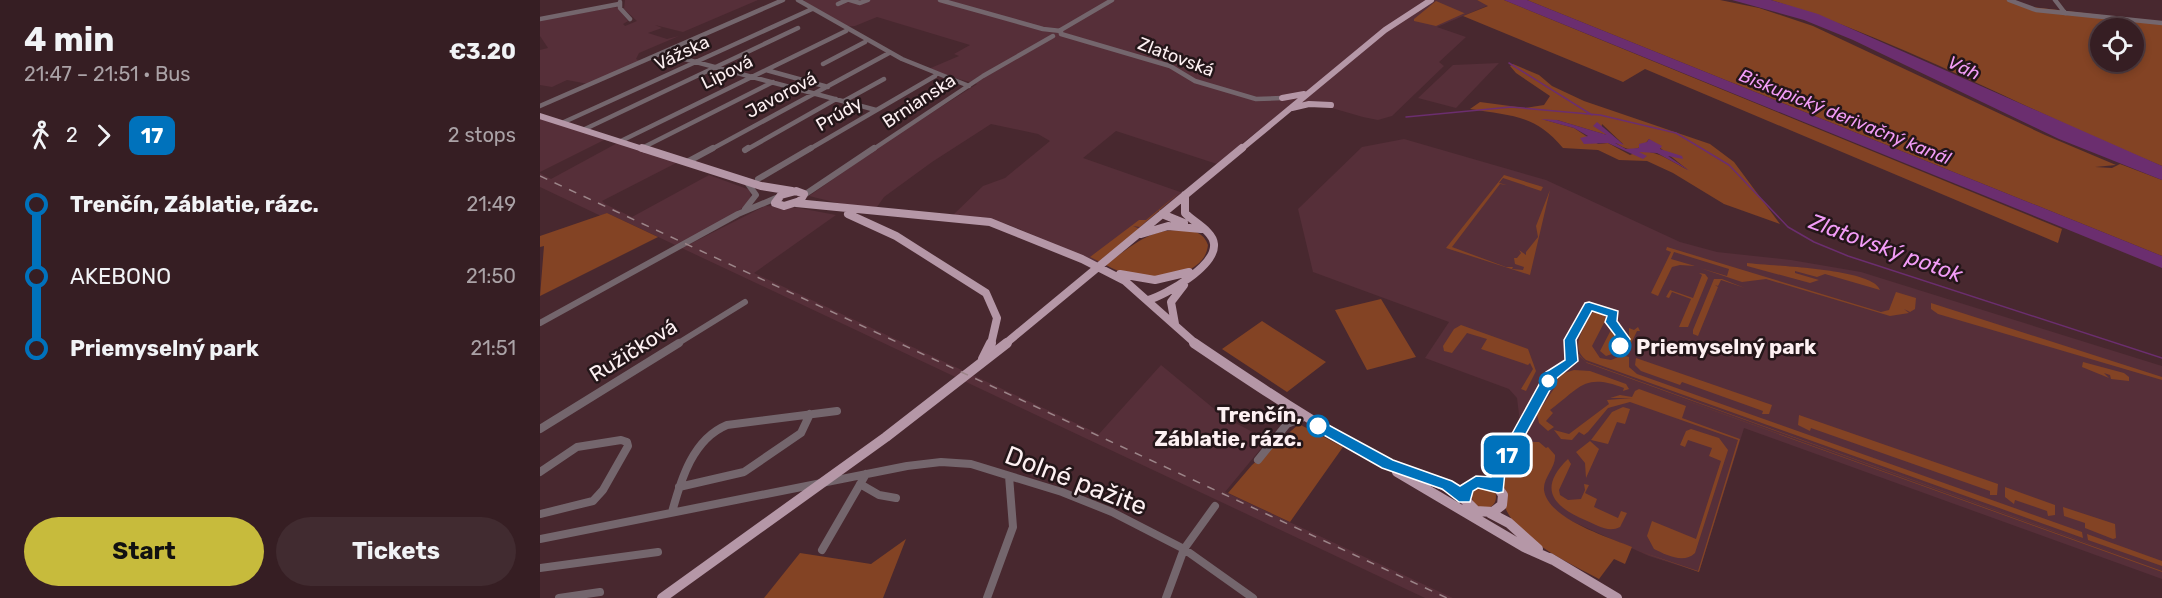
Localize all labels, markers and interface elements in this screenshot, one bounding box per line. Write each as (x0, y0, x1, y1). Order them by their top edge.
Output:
map controls (2090, 18, 2144, 72)
button: locate (2090, 18, 2144, 72)
text: 4 min (24, 20, 114, 59)
street label: Vážska (651, 31, 713, 75)
street label: Zlatovská (1135, 32, 1217, 82)
text: €3.20 (449, 38, 516, 65)
street label: Lipová (698, 50, 756, 94)
water label: Váh (1944, 51, 1984, 85)
text: 21:47 – 21:51 · Bus (24, 62, 191, 86)
water label: Biskupický derivačný kanál (1736, 64, 1955, 170)
street label: Javorová (742, 67, 820, 123)
street label: Brnianska (878, 69, 960, 133)
street label: Prúdy (812, 92, 866, 136)
icon: walk (24, 119, 57, 152)
icon: forward (87, 119, 120, 152)
text: 2 (66, 123, 78, 147)
text: 17 (141, 123, 163, 148)
text: 2 stops (448, 123, 516, 147)
text: Trenčín, Záblatie, rázc. (70, 191, 319, 218)
text: 21:49 (466, 192, 516, 216)
water label: Zlatovský potok (1805, 207, 1967, 288)
text: AKEBONO (70, 263, 171, 290)
text: 21:50 (466, 264, 516, 288)
street label: Ružičková (585, 313, 681, 387)
place label: Priemyselný park (1636, 334, 1817, 359)
text: Priemyselný park (70, 335, 259, 362)
marker: Priemyselný park (1609, 335, 1631, 357)
text: 21:51 (470, 336, 516, 360)
unlabelled marker (1539, 372, 1557, 390)
place label: Trenčín, Záblatie, rázc. (1154, 402, 1302, 451)
marker: Trenčín, Záblatie, rázc. (1307, 415, 1329, 437)
line badge: 17 (1480, 436, 1534, 474)
street label: Dolné pažite (1000, 440, 1152, 522)
text: 17 (1496, 443, 1518, 468)
button: Start (24, 517, 264, 586)
button: Tickets (276, 517, 516, 586)

